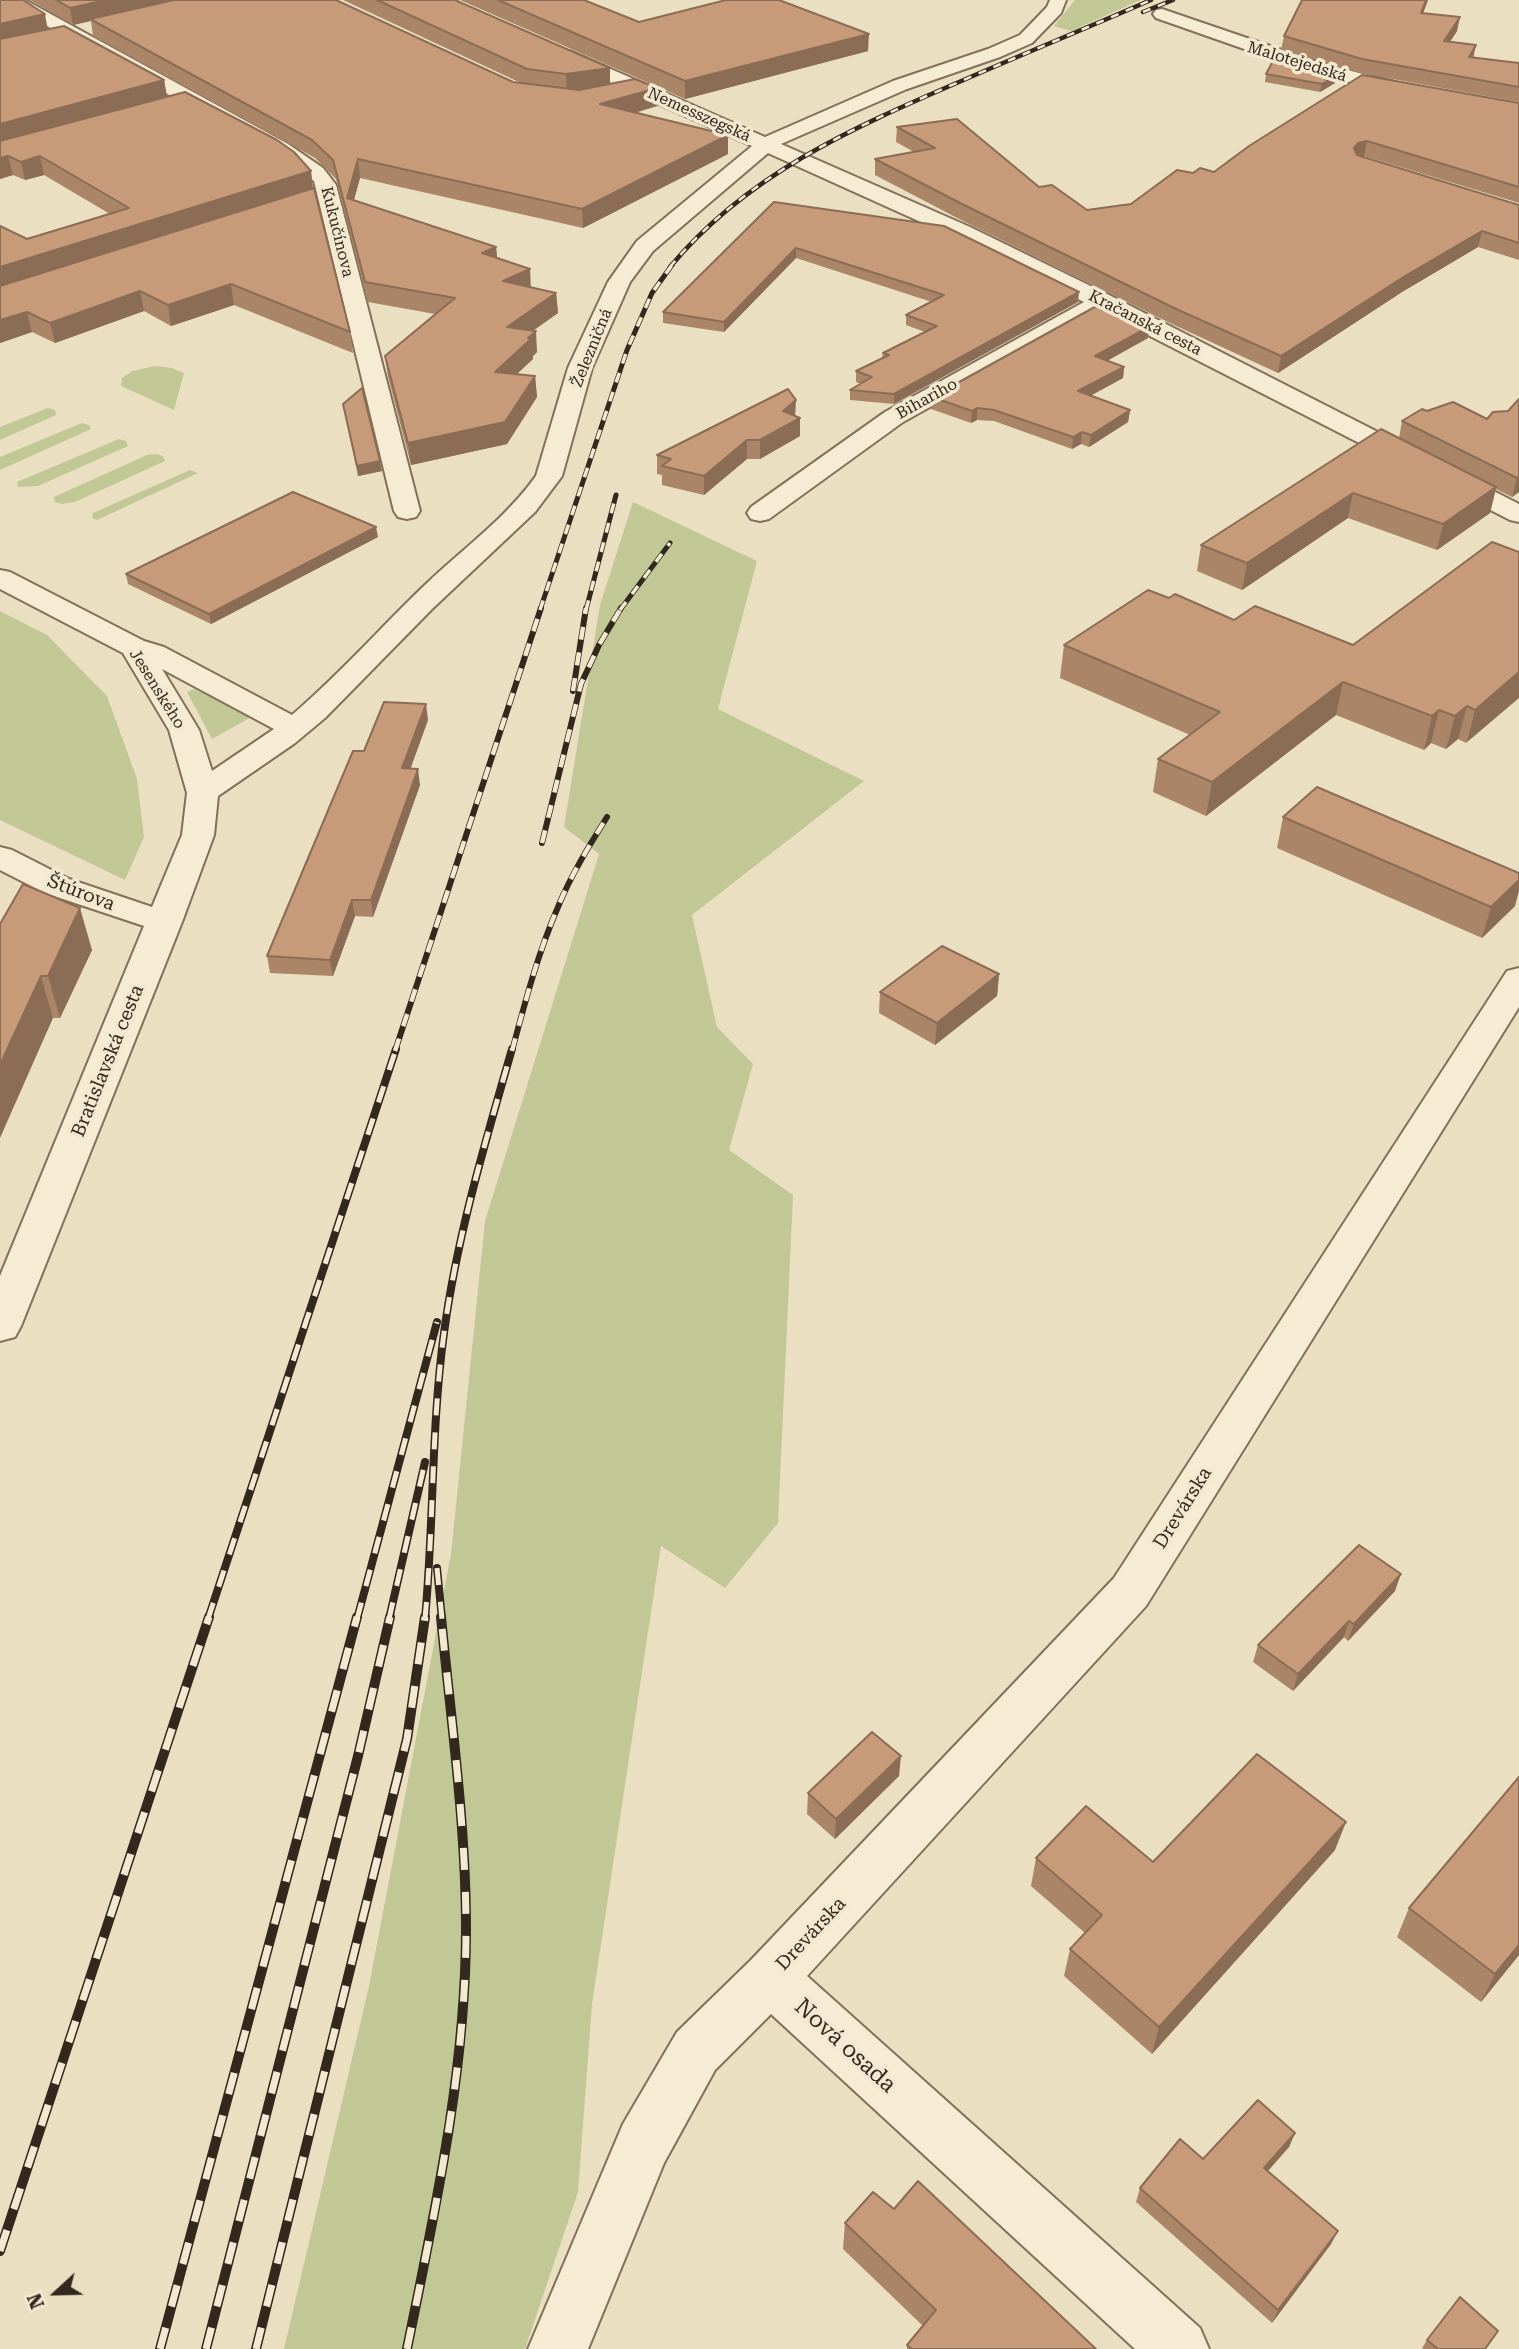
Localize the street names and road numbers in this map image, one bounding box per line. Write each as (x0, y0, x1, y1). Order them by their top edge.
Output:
street label: Malotejedská (1245, 38, 1349, 86)
street label: Nemesszegská (644, 84, 754, 146)
street label: Kukučínova (316, 185, 358, 279)
street label: Kračanská cesta (1085, 286, 1205, 360)
street label: Železničná (568, 306, 616, 390)
street label: Bihariho (893, 374, 961, 424)
street label: Jesenského (125, 646, 189, 732)
street label: Štúrova (44, 870, 118, 916)
street label: Bratislavská cesta (67, 982, 149, 1140)
street label: Drevárska (1149, 1463, 1217, 1553)
street label: Drevárska (771, 1893, 851, 1975)
street label: Nová osada (788, 1993, 902, 2099)

